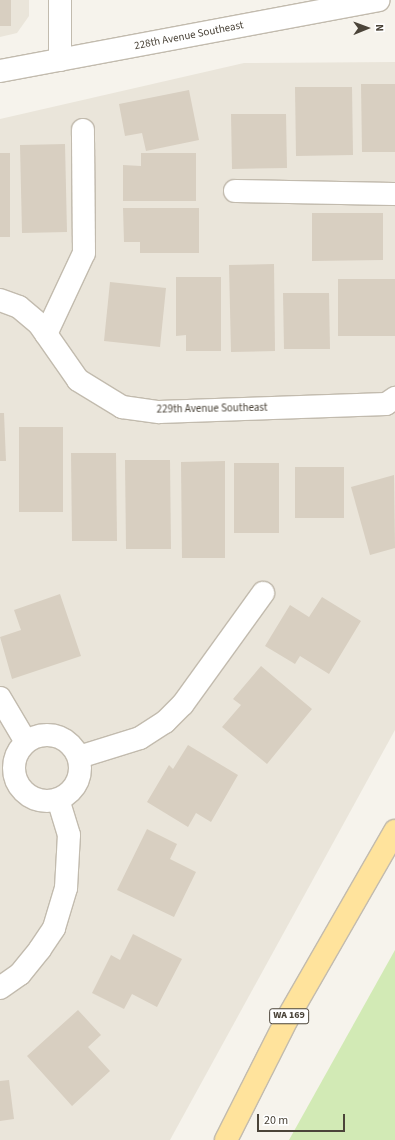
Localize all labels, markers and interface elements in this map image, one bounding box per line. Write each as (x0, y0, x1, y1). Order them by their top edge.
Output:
north arrow (347, 8, 387, 48)
street label: 228th Avenue Southeast (133, 19, 245, 53)
text: N (372, 24, 387, 32)
street label: 229th Avenue Southeast (156, 401, 268, 417)
road number: WA 169 (269, 1008, 309, 1024)
scale bar (259, 1106, 347, 1132)
text: 20 m (264, 1112, 288, 1129)

